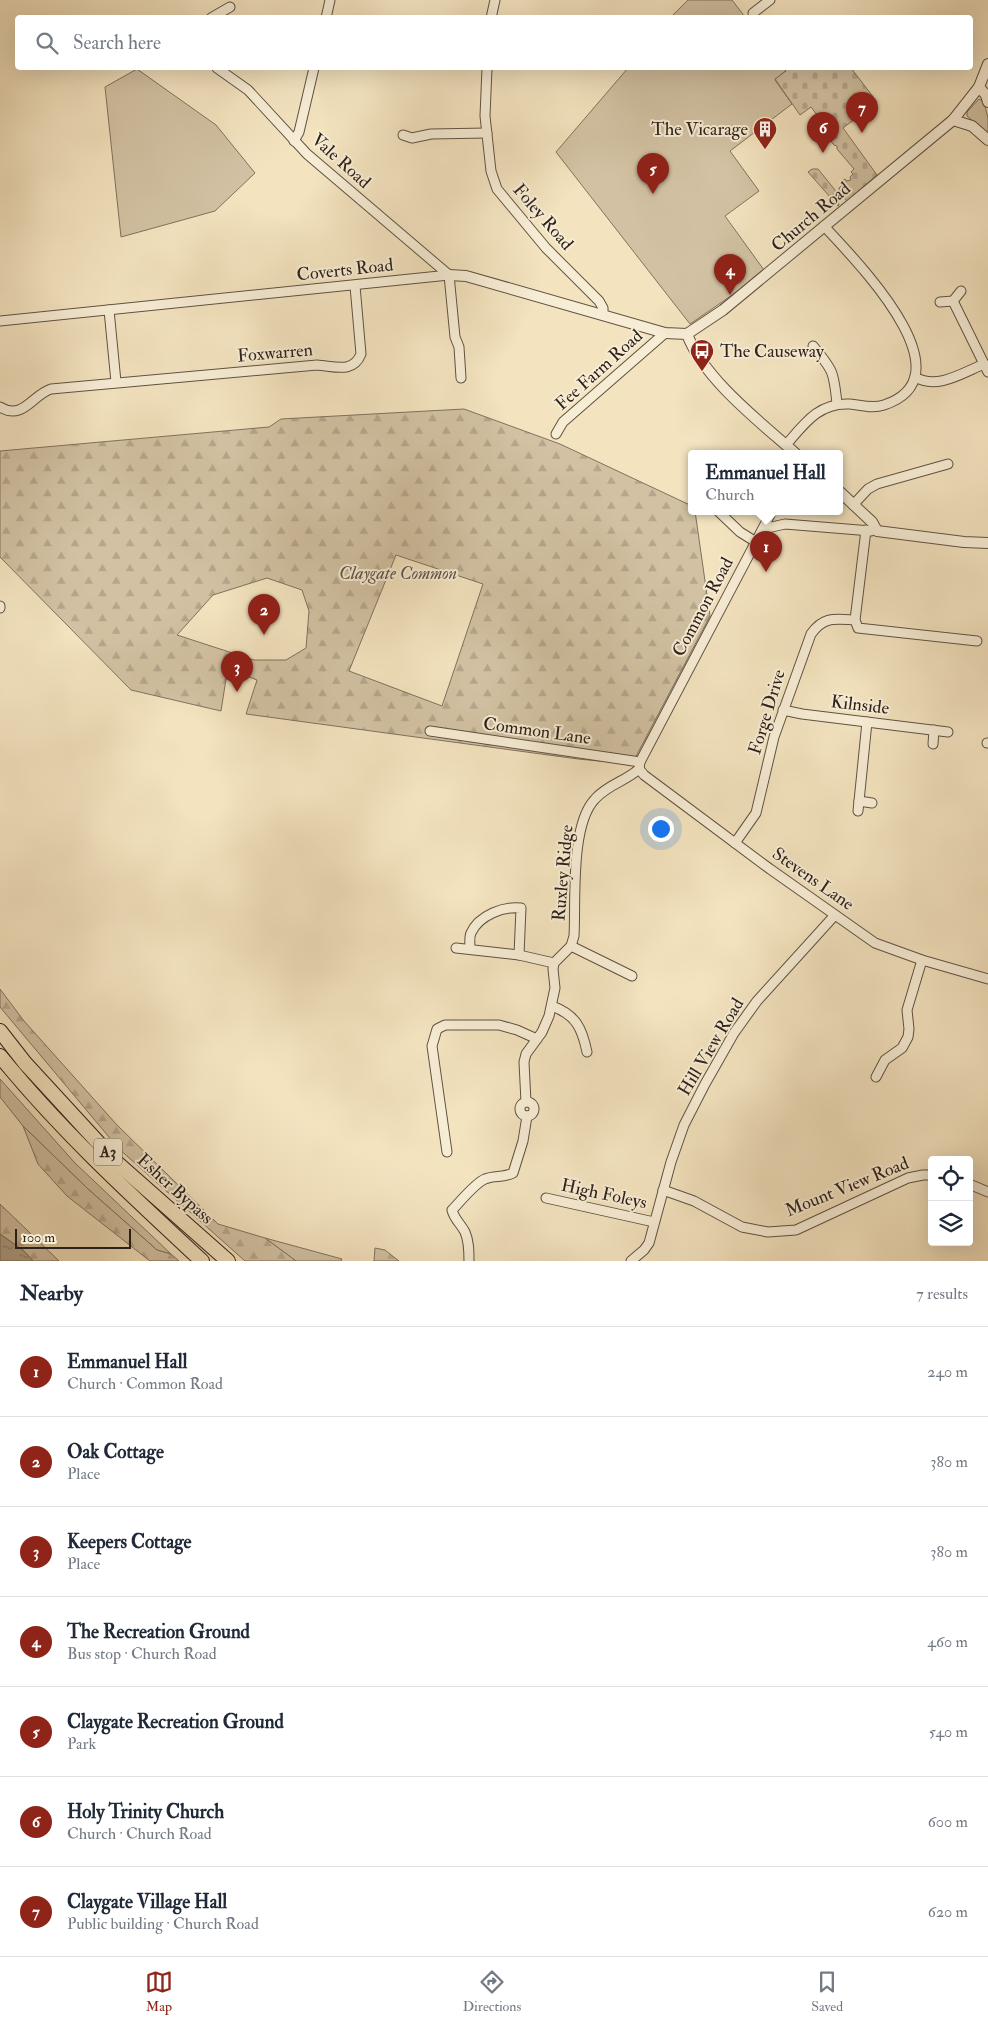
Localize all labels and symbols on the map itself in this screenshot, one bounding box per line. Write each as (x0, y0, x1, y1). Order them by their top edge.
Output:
pin: 7 (846, 92, 878, 133)
pin: 6 (807, 112, 839, 153)
building icon: The Vicarage (752, 116, 778, 150)
place label: The Vicarage (651, 118, 748, 141)
street label: Vale Road (307, 128, 376, 194)
pin: 5 (637, 153, 669, 194)
street label: Church Road (767, 177, 855, 257)
street label: Foley Road (508, 179, 578, 255)
street label: Coverts Road (296, 253, 395, 287)
pin: 4 (714, 254, 746, 295)
street label: Fee Farm Road (550, 325, 648, 415)
street label: Foxwarren (236, 338, 314, 368)
bus stop icon: The Causeway (689, 338, 715, 372)
place label: The Causeway (720, 340, 825, 363)
pin: 1 (750, 531, 782, 572)
street label: Common Road (667, 553, 739, 661)
park label: Claygate Common (339, 562, 457, 585)
pin: 2 (248, 594, 280, 635)
pin: 3 (221, 651, 253, 692)
street label: Forge Drive (743, 666, 791, 757)
street label: Kilnside (830, 690, 891, 720)
street label: Common Lane (482, 712, 593, 750)
your location (648, 816, 674, 842)
street label: Ruxley Ridge (547, 823, 579, 922)
street label: Stevens Lane (768, 842, 859, 916)
street label: Hill View Road (673, 994, 749, 1100)
road number: A3 (94, 1138, 122, 1166)
street label: Esher Bypass (132, 1149, 218, 1229)
street label: Mount View Road (782, 1152, 912, 1222)
street label: High Foleys (559, 1174, 649, 1214)
scale bar (15, 1226, 131, 1249)

